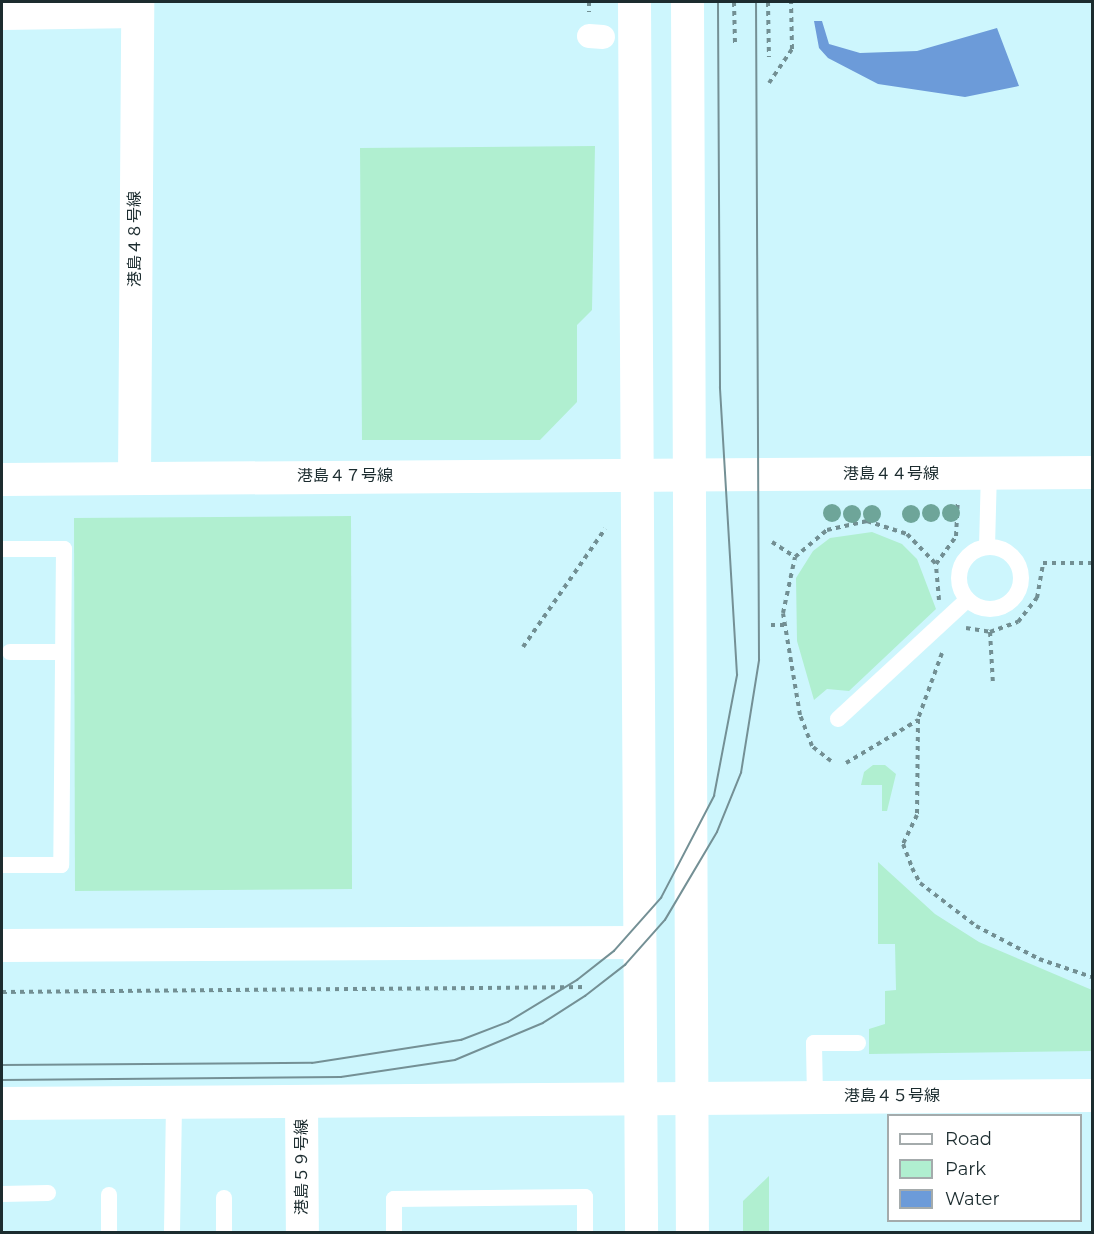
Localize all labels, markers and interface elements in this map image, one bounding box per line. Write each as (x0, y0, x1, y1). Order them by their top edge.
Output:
street label: 港島４８号線 (125, 191, 145, 287)
street label: 港島４４号線 (843, 464, 939, 484)
street label: 港島４７号線 (297, 466, 393, 486)
street label: 港島４５号線 (844, 1086, 940, 1106)
legend (887, 1114, 1082, 1222)
street label: 港島５９号線 (292, 1119, 312, 1215)
text: Road (945, 1128, 992, 1150)
text: Park (945, 1158, 986, 1180)
text: Water (945, 1188, 1000, 1210)

